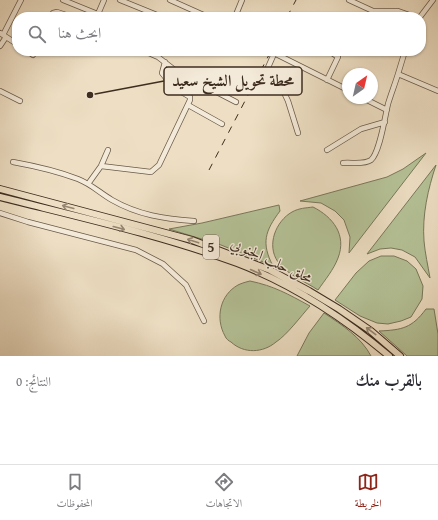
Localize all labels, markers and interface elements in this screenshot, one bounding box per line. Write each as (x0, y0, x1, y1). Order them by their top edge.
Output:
search box (12, 12, 426, 56)
text: ابحث هنا (58, 22, 101, 43)
icon: search (26, 23, 48, 45)
callout: محطة تحويل الشيخ سعيد (164, 67, 302, 95)
text: محطة تحويل الشيخ سعيد (172, 68, 294, 95)
north arrow (342, 68, 378, 104)
one-way arrow (61, 203, 74, 210)
one-way arrow (112, 224, 125, 232)
street label: محلق حلب الجنوبي (227, 232, 316, 290)
road number: 5 (203, 235, 219, 259)
one-way arrow (187, 237, 200, 244)
one-way arrow (249, 269, 261, 276)
one-way arrow (365, 326, 376, 335)
text: بالقرب منك (355, 367, 422, 392)
text: النتائج: 0 (16, 372, 51, 391)
tab: المحفوظات (56, 471, 93, 514)
tab: الاتجاهات (205, 471, 242, 514)
tab: الخريطة (355, 471, 382, 514)

